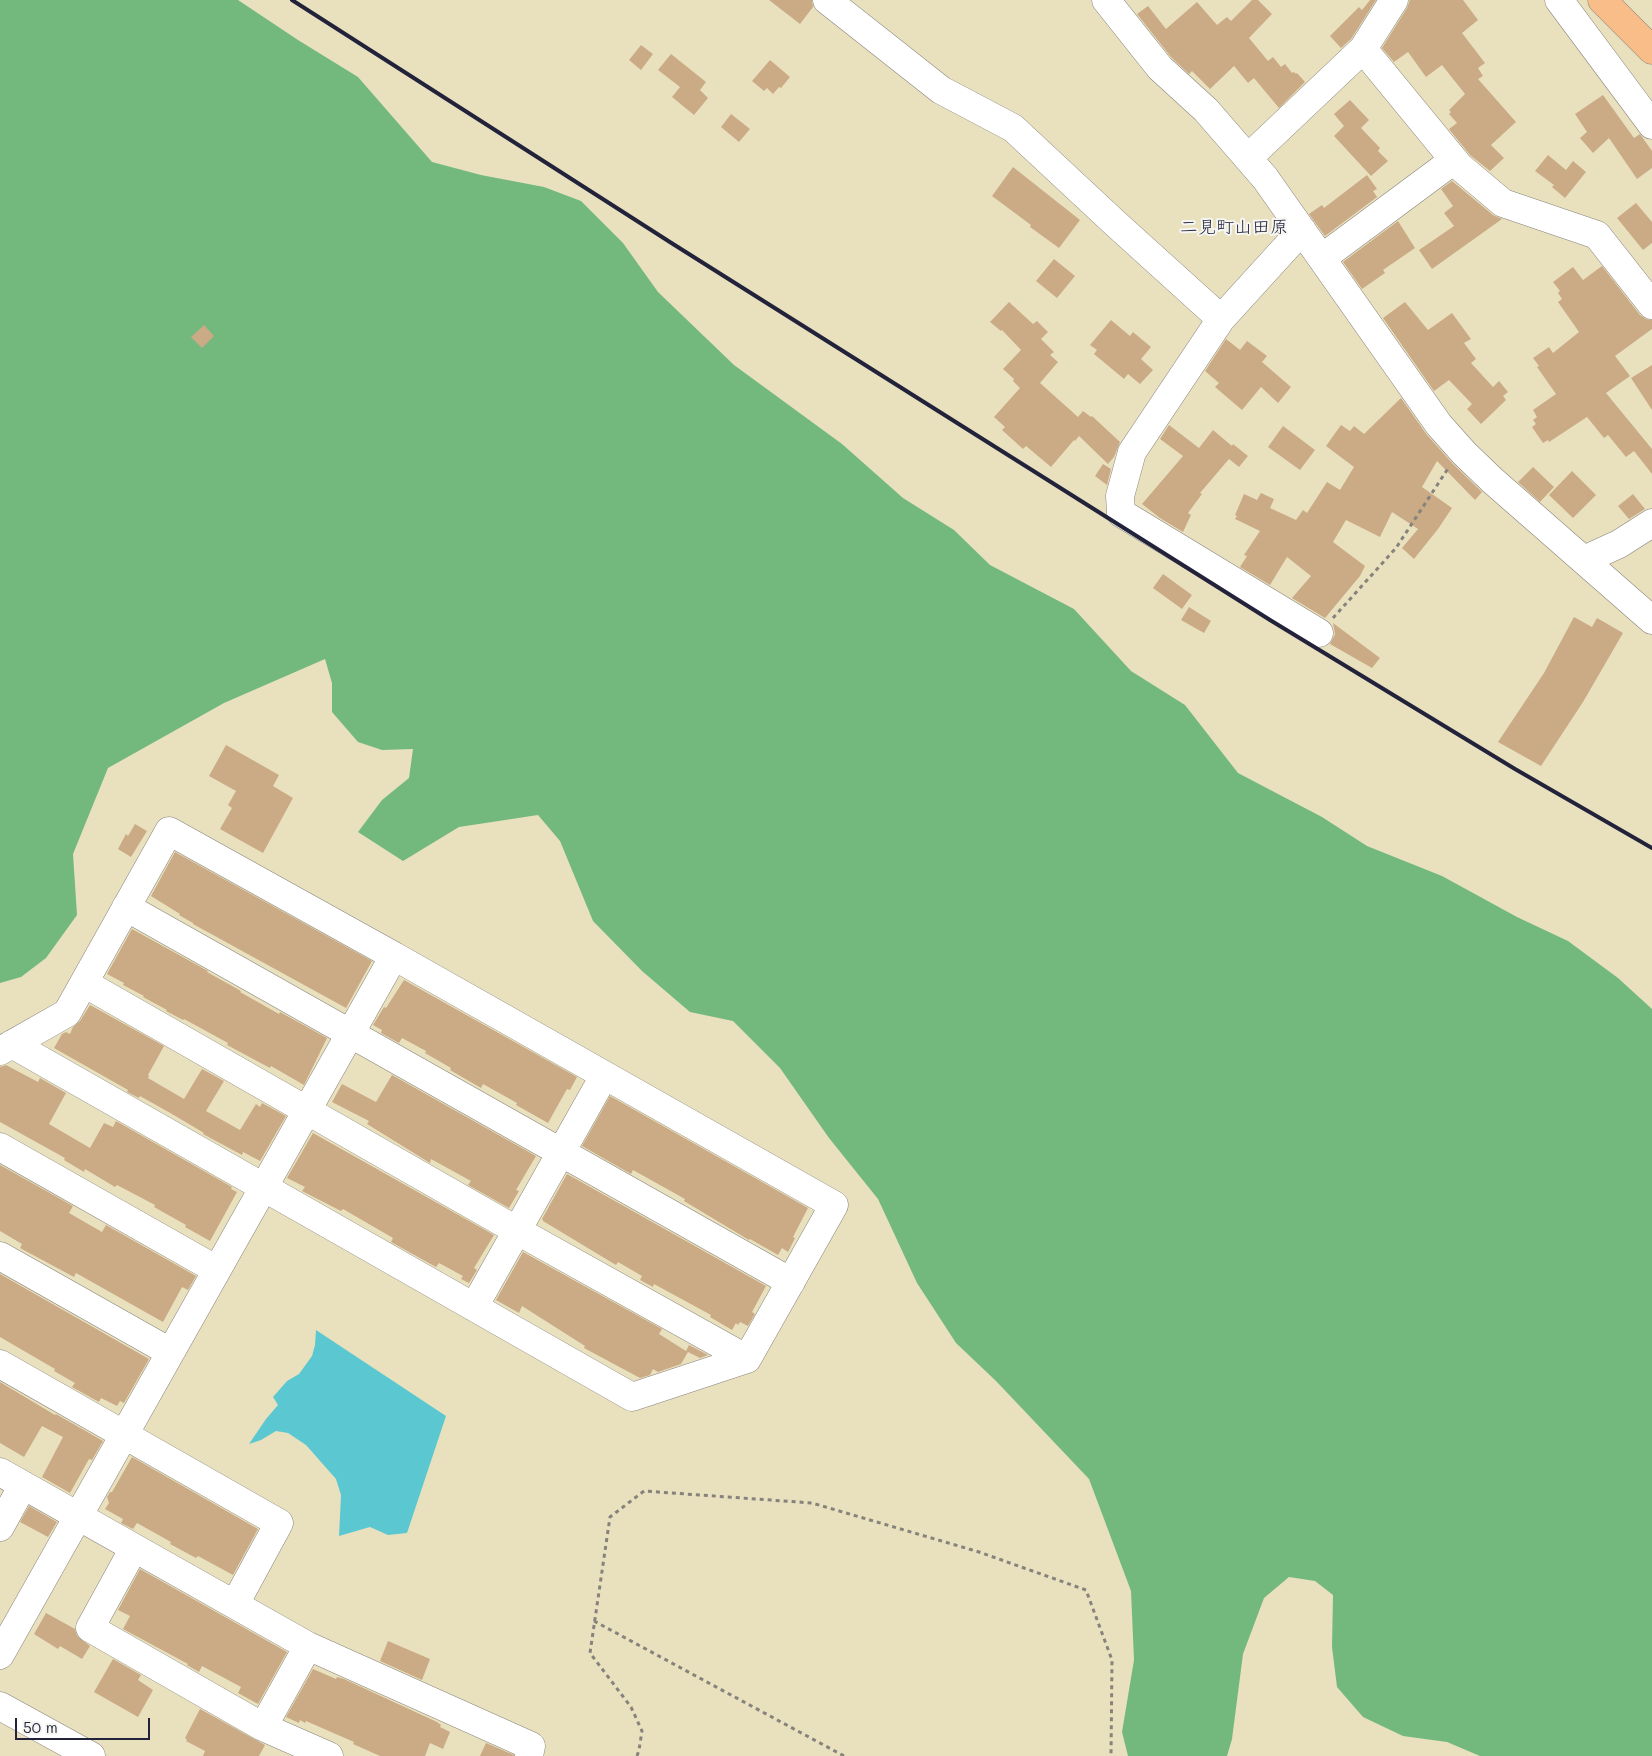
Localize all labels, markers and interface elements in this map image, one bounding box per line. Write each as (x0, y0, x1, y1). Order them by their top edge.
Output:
district label: 二見町山田原 (1180, 216, 1288, 238)
scale bar (18, 1708, 152, 1740)
text: 50 m (23, 1717, 58, 1737)

